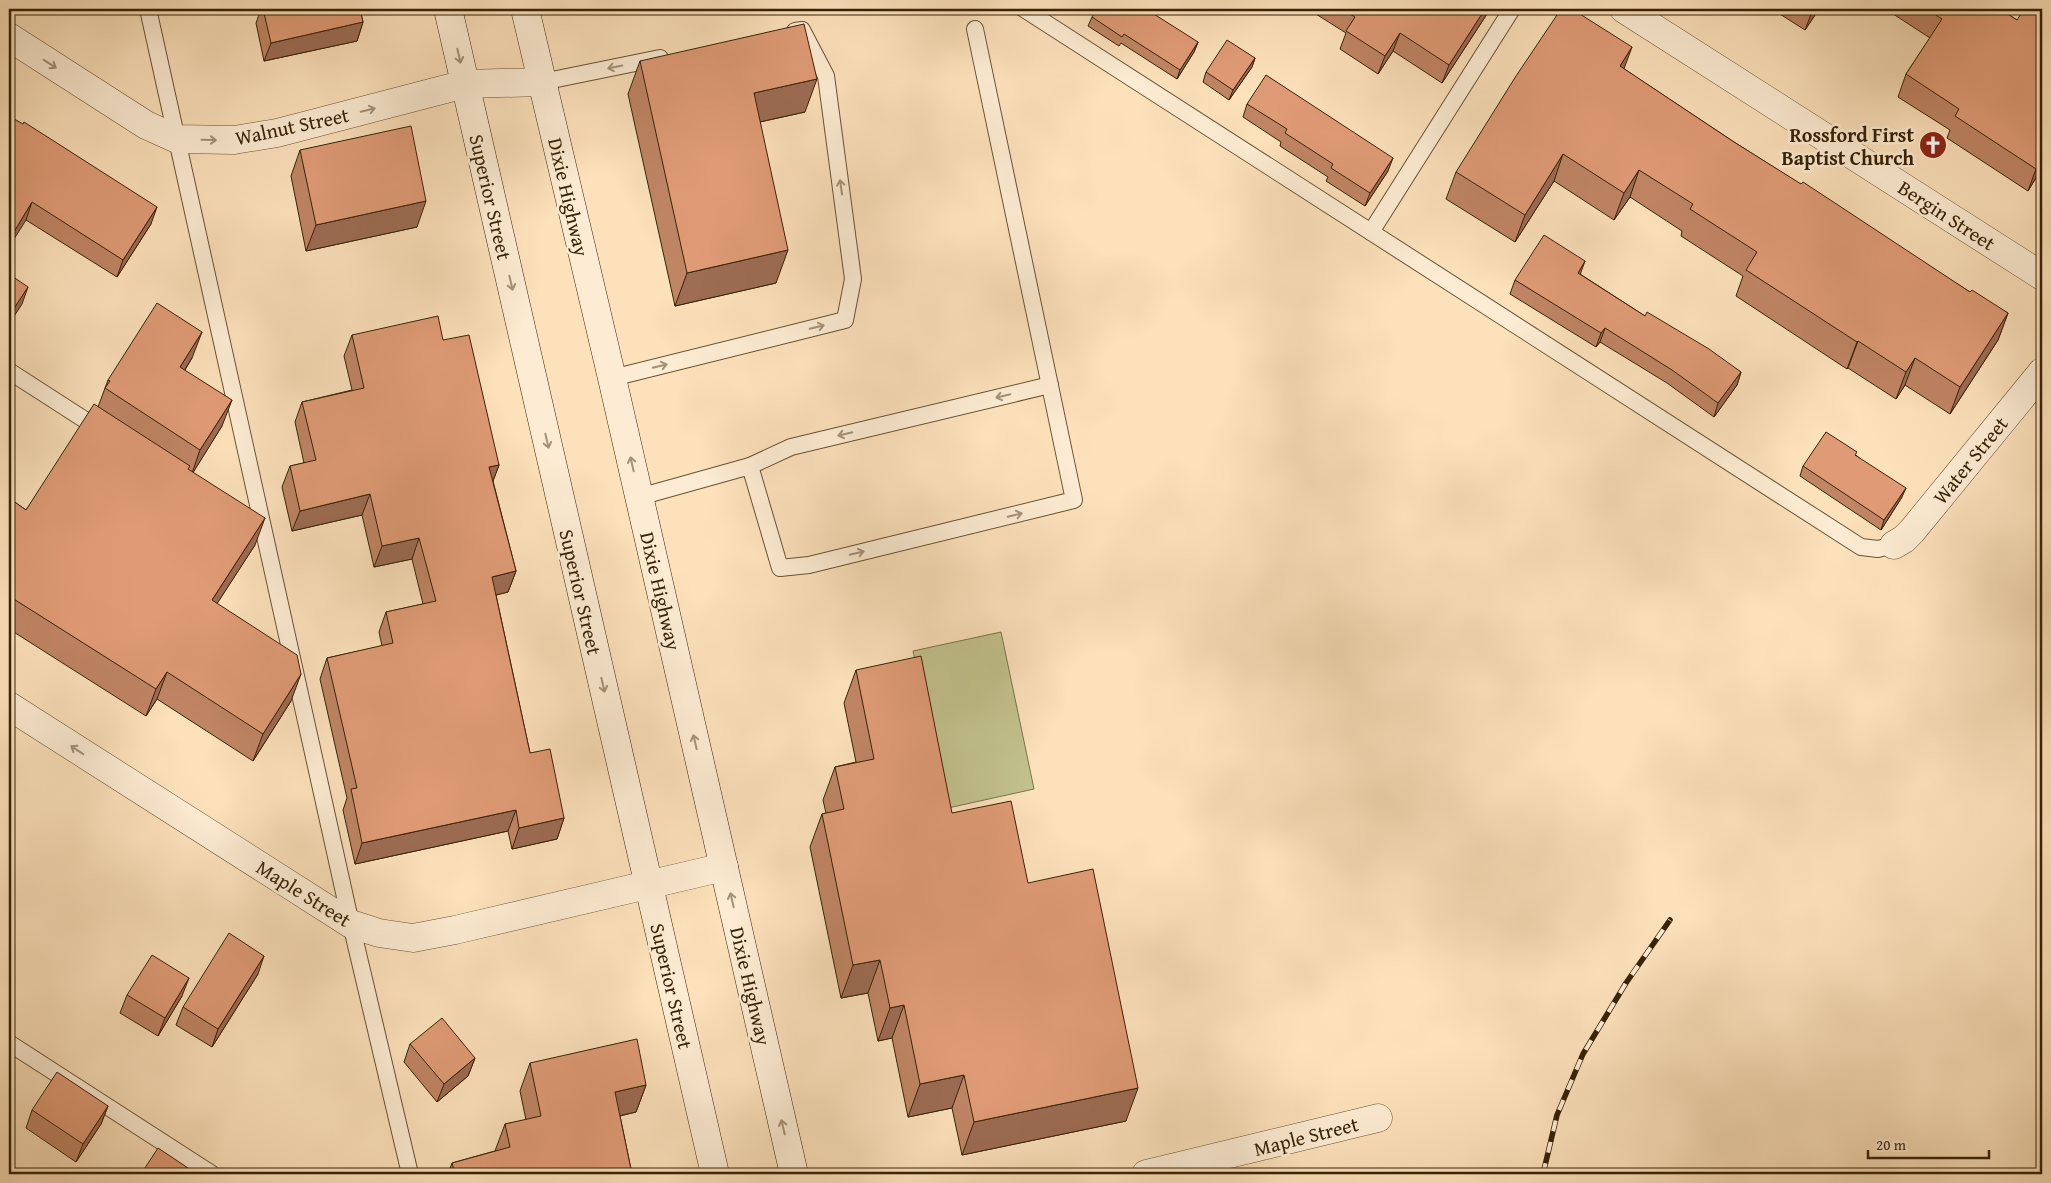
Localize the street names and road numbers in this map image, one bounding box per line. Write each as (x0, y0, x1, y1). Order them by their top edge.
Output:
street label: Walnut Street (233, 100, 351, 152)
street label: Superior Street (462, 131, 520, 263)
street label: Dixie Highway (541, 135, 597, 259)
street label: Bergin Street (1893, 173, 2001, 257)
street label: Water Street (1926, 410, 2014, 510)
street label: Superior Street (552, 526, 610, 658)
street label: Dixie Highway (633, 529, 689, 653)
street label: Maple Street (251, 852, 357, 934)
street label: Superior Street (643, 920, 701, 1052)
street label: Dixie Highway (723, 924, 779, 1048)
street label: Maple Street (1251, 1109, 1361, 1163)

